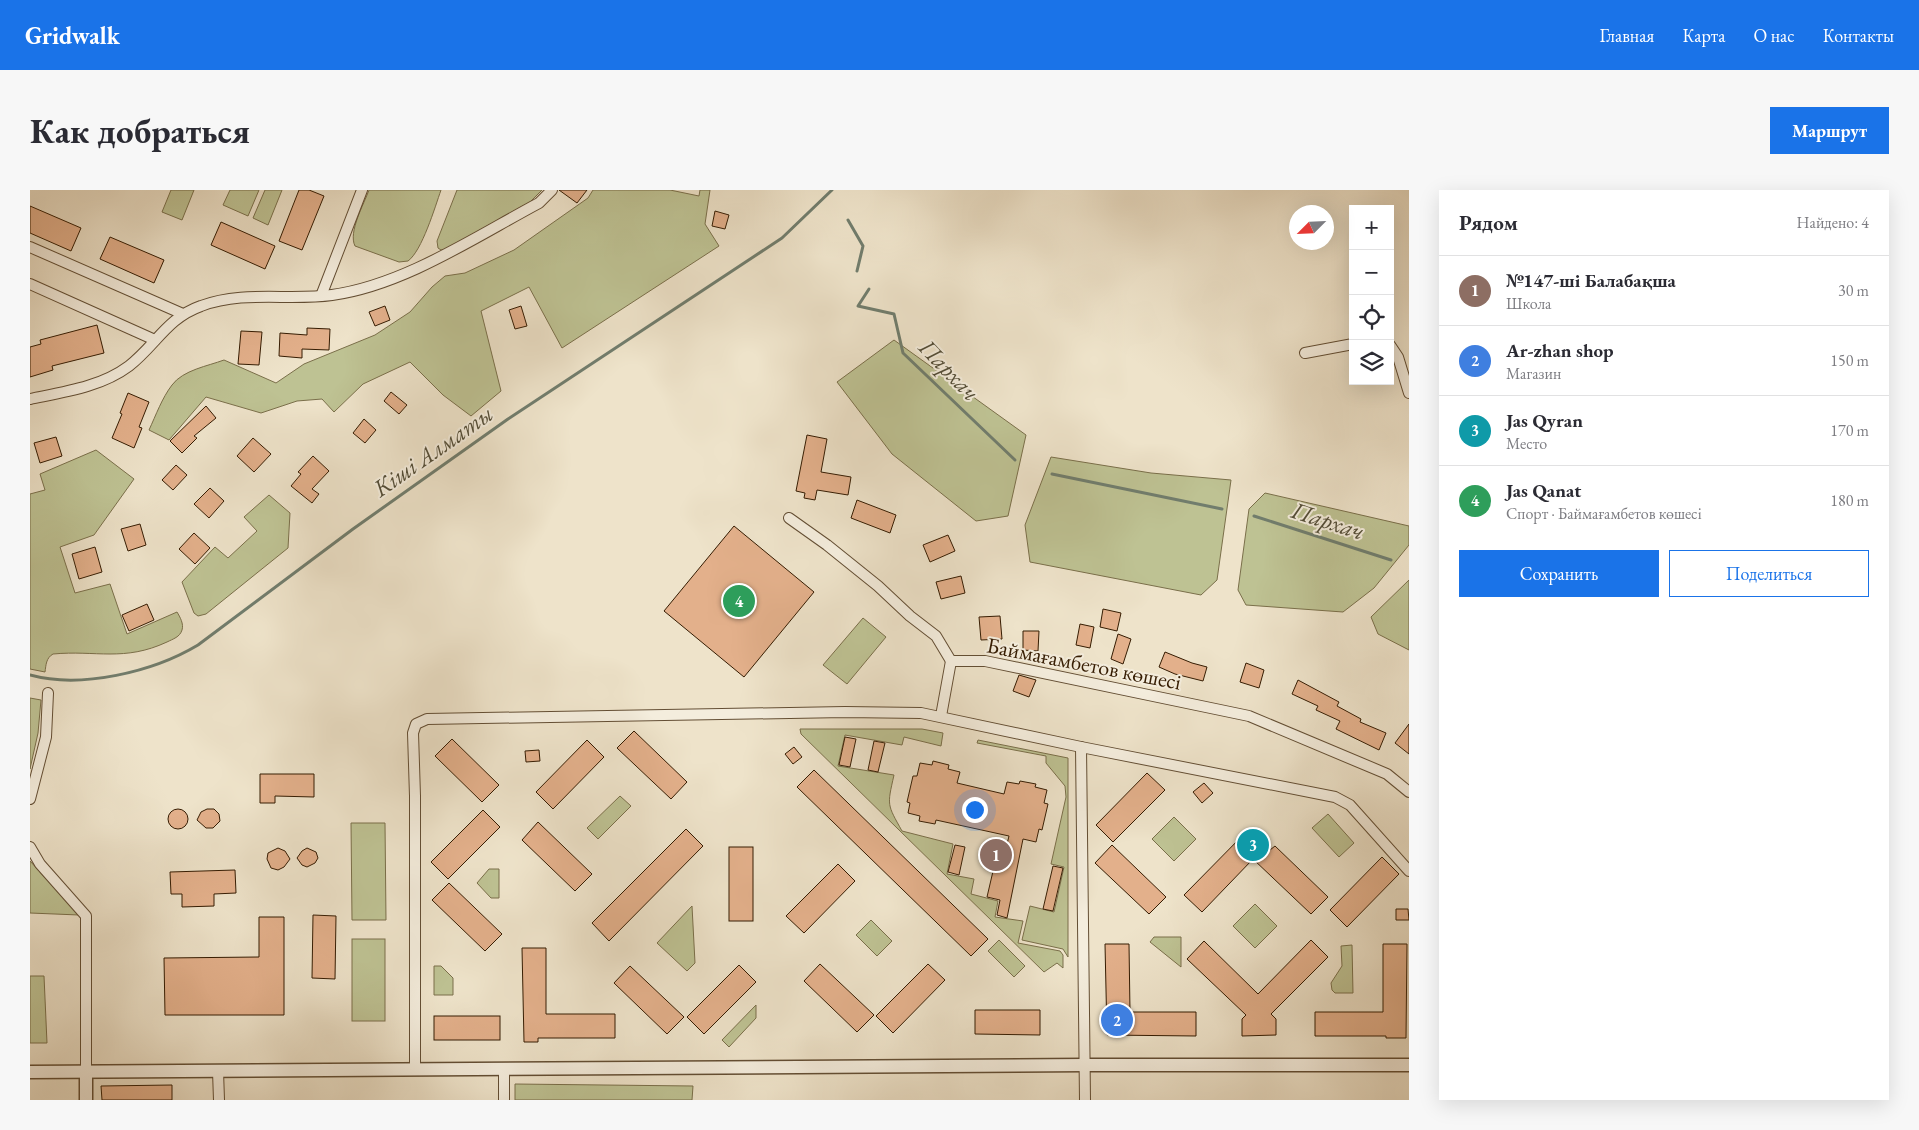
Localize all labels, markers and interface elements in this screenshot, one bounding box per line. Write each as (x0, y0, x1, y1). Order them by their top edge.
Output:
text: Gridwalk (25, 20, 120, 51)
text: Главная (1600, 24, 1654, 47)
text: Карта (1682, 24, 1725, 47)
text: О нас (1753, 24, 1795, 47)
text: Контакты (1823, 24, 1894, 47)
button: Маршрут (1770, 107, 1889, 154)
text: Как добраться (30, 108, 250, 153)
north arrow (1289, 205, 1334, 250)
map controls (1349, 205, 1394, 385)
button: + (1349, 205, 1394, 250)
text: Рядом (1459, 209, 1518, 236)
text: Найдено: 4 (1797, 212, 1869, 233)
button: − (1349, 250, 1394, 295)
text: №147-ші Балабақша (1506, 268, 1676, 293)
text: 1 (1471, 280, 1479, 301)
text: 30 m (1838, 280, 1869, 301)
text: Школа (1506, 293, 1551, 314)
button: locate (1349, 295, 1394, 340)
water label: Пархач (912, 331, 986, 407)
text: Ar-zhan shop (1506, 338, 1614, 363)
button: layers (1349, 340, 1394, 385)
text: 2 (1471, 350, 1479, 371)
text: 150 m (1830, 350, 1869, 371)
text: Магазин (1506, 363, 1561, 384)
water label: Кіші Алматы (366, 398, 499, 504)
text: Jas Qyran (1506, 408, 1583, 433)
text: 3 (1471, 420, 1479, 441)
text: 170 m (1830, 420, 1869, 441)
text: Место (1506, 433, 1547, 454)
text: Jas Qanat (1506, 478, 1581, 503)
text: 4 (1471, 490, 1479, 511)
text: 180 m (1830, 490, 1869, 511)
water label: Пархач (1287, 494, 1368, 547)
text: Спорт · Баймағамбетов көшесі (1506, 503, 1702, 524)
button: Сохранить (1459, 550, 1659, 597)
button: Поделиться (1669, 550, 1869, 597)
pin: 4 (723, 582, 755, 620)
street label: Баймағамбетов көшесі (984, 630, 1184, 697)
your location (962, 797, 988, 823)
pin: 3 (1237, 826, 1269, 864)
pin: 1 (980, 836, 1012, 874)
pin: 2 (1101, 1001, 1133, 1039)

